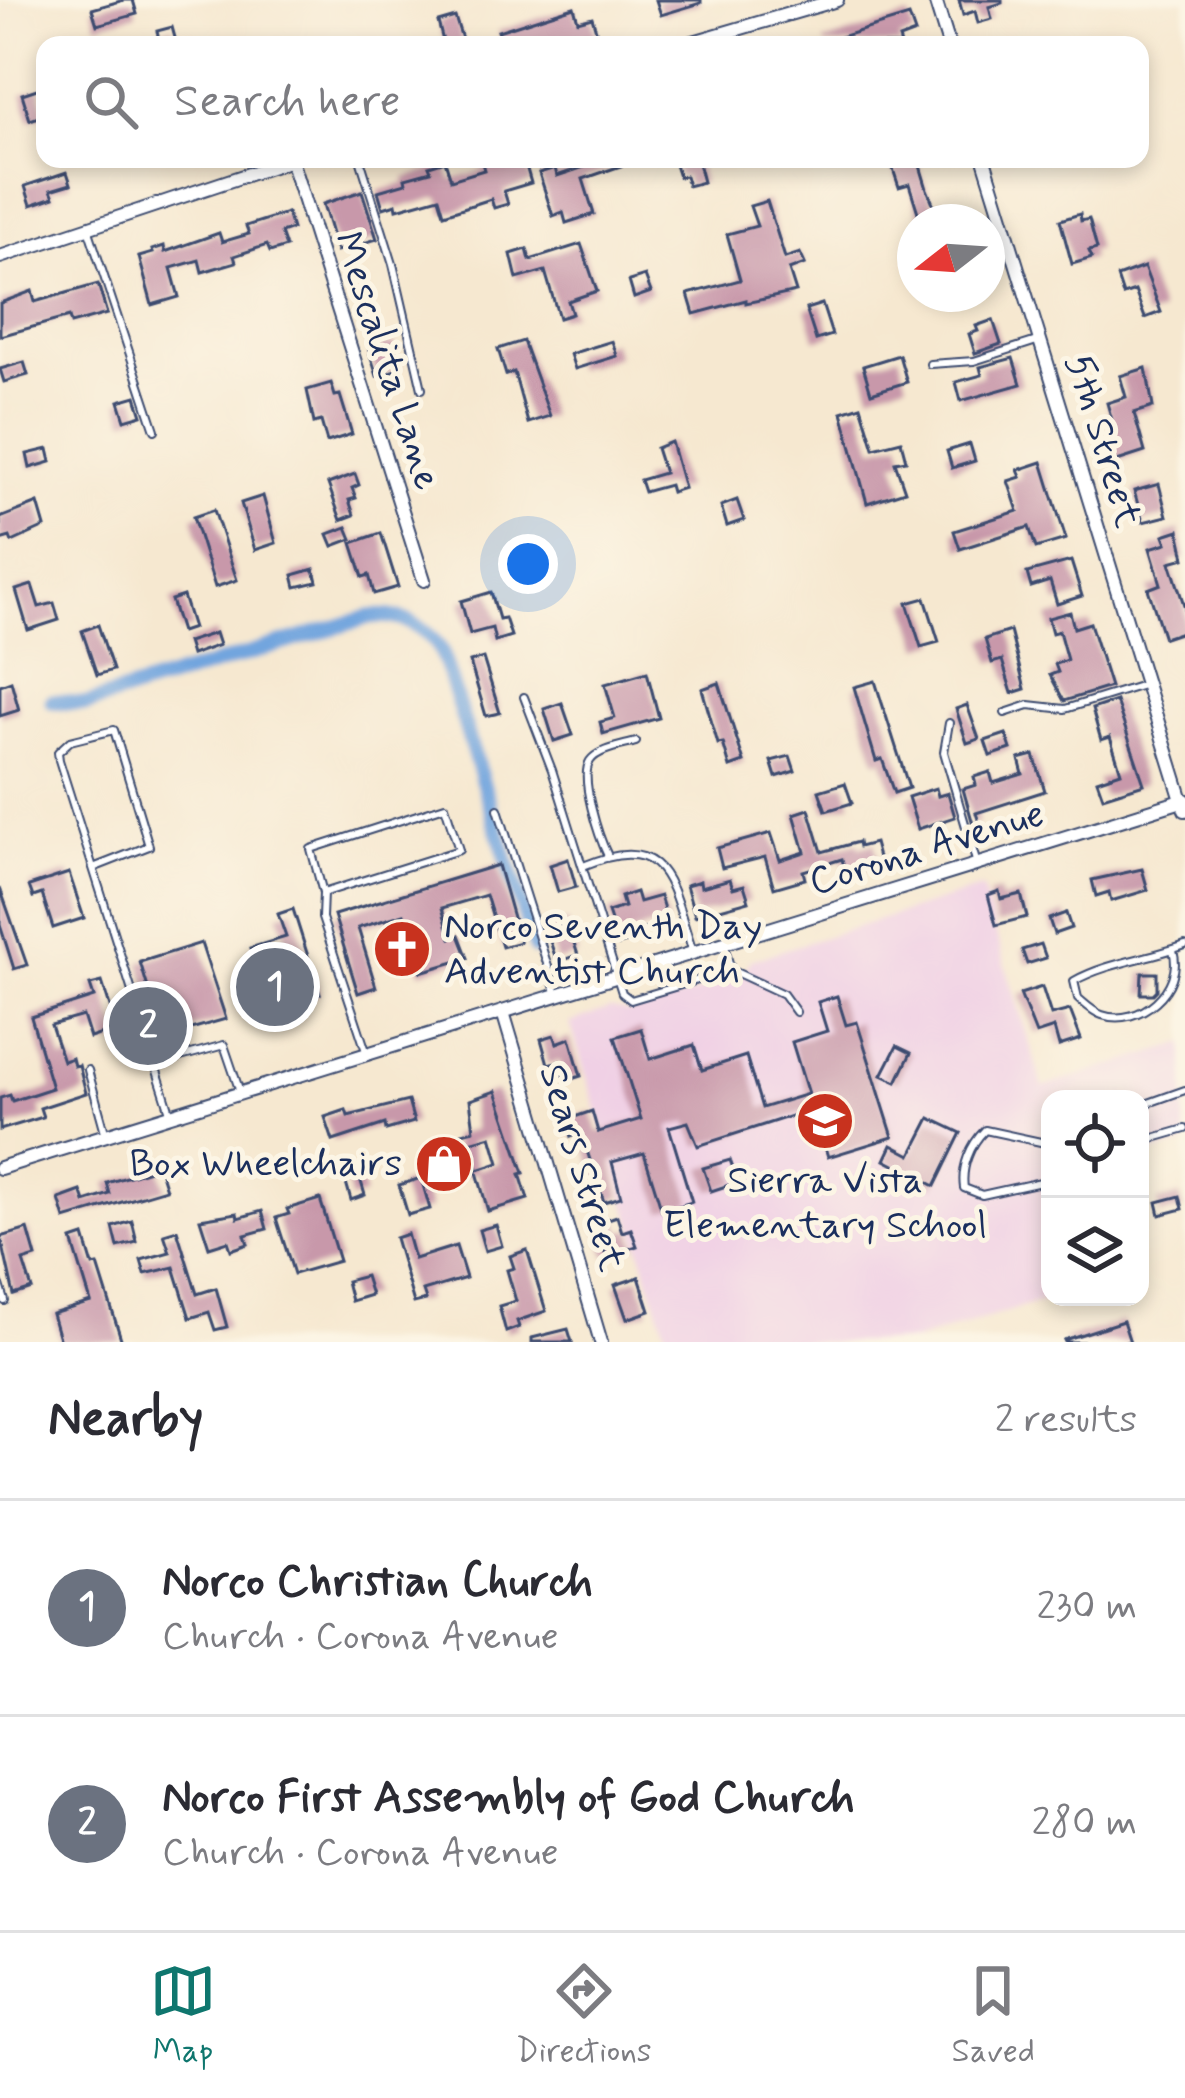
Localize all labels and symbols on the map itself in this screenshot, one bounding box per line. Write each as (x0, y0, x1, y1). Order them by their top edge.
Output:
north arrow (897, 204, 1005, 312)
street label: Mescalita Lane (320, 225, 452, 497)
street label: 5th Street (1052, 348, 1152, 534)
your location (498, 534, 558, 594)
street label: Corona Avenue (803, 789, 1051, 909)
place label: Norco Seventh Day Adventist Church (444, 902, 762, 998)
church icon: Norco Seventh Day Adventist Church (371, 918, 433, 980)
pin: 1 (236, 942, 314, 1032)
pin: 2 (109, 981, 187, 1071)
street label: Sears Street (525, 1058, 637, 1278)
school or university icon: Sierra Vista Elementary School (794, 1090, 856, 1152)
shop icon: Box Wheelchairs (413, 1133, 475, 1195)
place label: Box Wheelchairs (129, 1139, 402, 1190)
place label: Sierra Vista Elementary School (663, 1156, 987, 1252)

